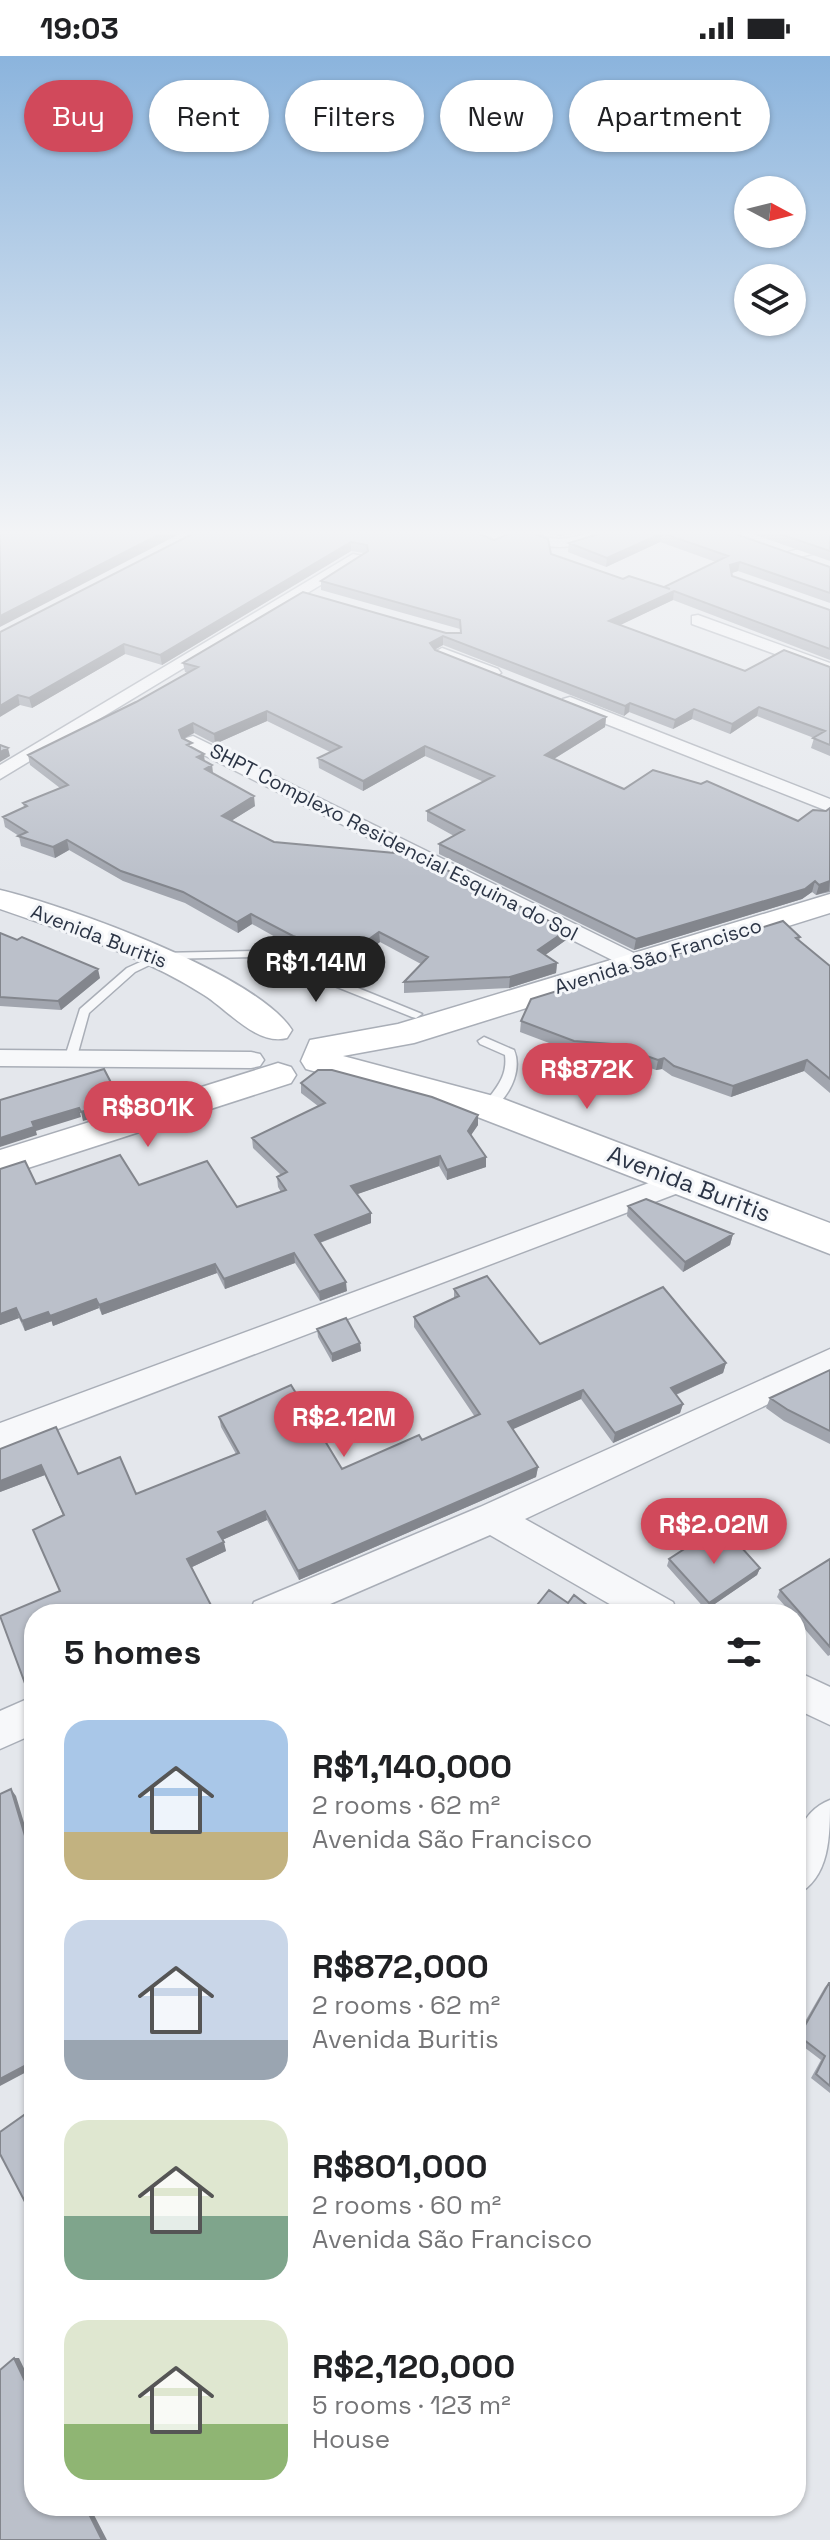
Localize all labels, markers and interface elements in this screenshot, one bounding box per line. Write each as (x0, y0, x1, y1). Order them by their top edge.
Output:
text: 19:03 (40, 9, 119, 48)
chip: Buy (24, 80, 133, 152)
chip: Rent (149, 80, 269, 152)
chip: Filters (285, 80, 424, 152)
chip: New (440, 80, 553, 152)
chip: Apartment (569, 80, 770, 152)
north arrow (734, 176, 806, 248)
map controls (734, 176, 806, 336)
button: layers (734, 264, 806, 336)
street label: SHPT Complexo Residencial Esquina do Sol (206, 737, 582, 947)
street label: Avenida Buritis (27, 898, 171, 974)
street label: Avenida São Francisco (551, 912, 765, 1000)
pin: R$1.14M (242, 936, 390, 1004)
text: R$1.14M (265, 945, 367, 979)
pin: R$872K (522, 1043, 652, 1111)
text: R$872K (540, 1052, 634, 1086)
pin: R$801K (83, 1081, 213, 1149)
text: R$801K (102, 1090, 194, 1124)
street label: Avenida Buritis (603, 1138, 775, 1229)
pin: R$2.12M (270, 1391, 418, 1459)
text: R$2.12M (292, 1400, 396, 1434)
pin: R$2.02M (640, 1498, 788, 1566)
text: R$2.02M (659, 1507, 769, 1541)
icon: filters (722, 1630, 766, 1674)
text: 5 homes (64, 1631, 201, 1674)
text: R$1,140,000 (312, 1745, 512, 1788)
icon: home (128, 1752, 224, 1848)
text: 2 rooms · 62 m² (312, 1788, 500, 1822)
text: Avenida São Francisco (312, 1822, 592, 1856)
text: R$872,000 (312, 1945, 489, 1988)
icon: home (128, 1952, 224, 2048)
text: 2 rooms · 62 m² (312, 1988, 500, 2022)
text: Avenida Buritis (312, 2022, 499, 2056)
text: R$801,000 (312, 2145, 488, 2188)
icon: home (128, 2152, 224, 2248)
text: 2 rooms · 60 m² (312, 2188, 501, 2222)
text: Avenida São Francisco (312, 2222, 592, 2256)
text: R$2,120,000 (312, 2345, 515, 2388)
icon: home (128, 2352, 224, 2448)
text: 5 rooms · 123 m² (312, 2388, 511, 2422)
text: House (312, 2422, 390, 2456)

